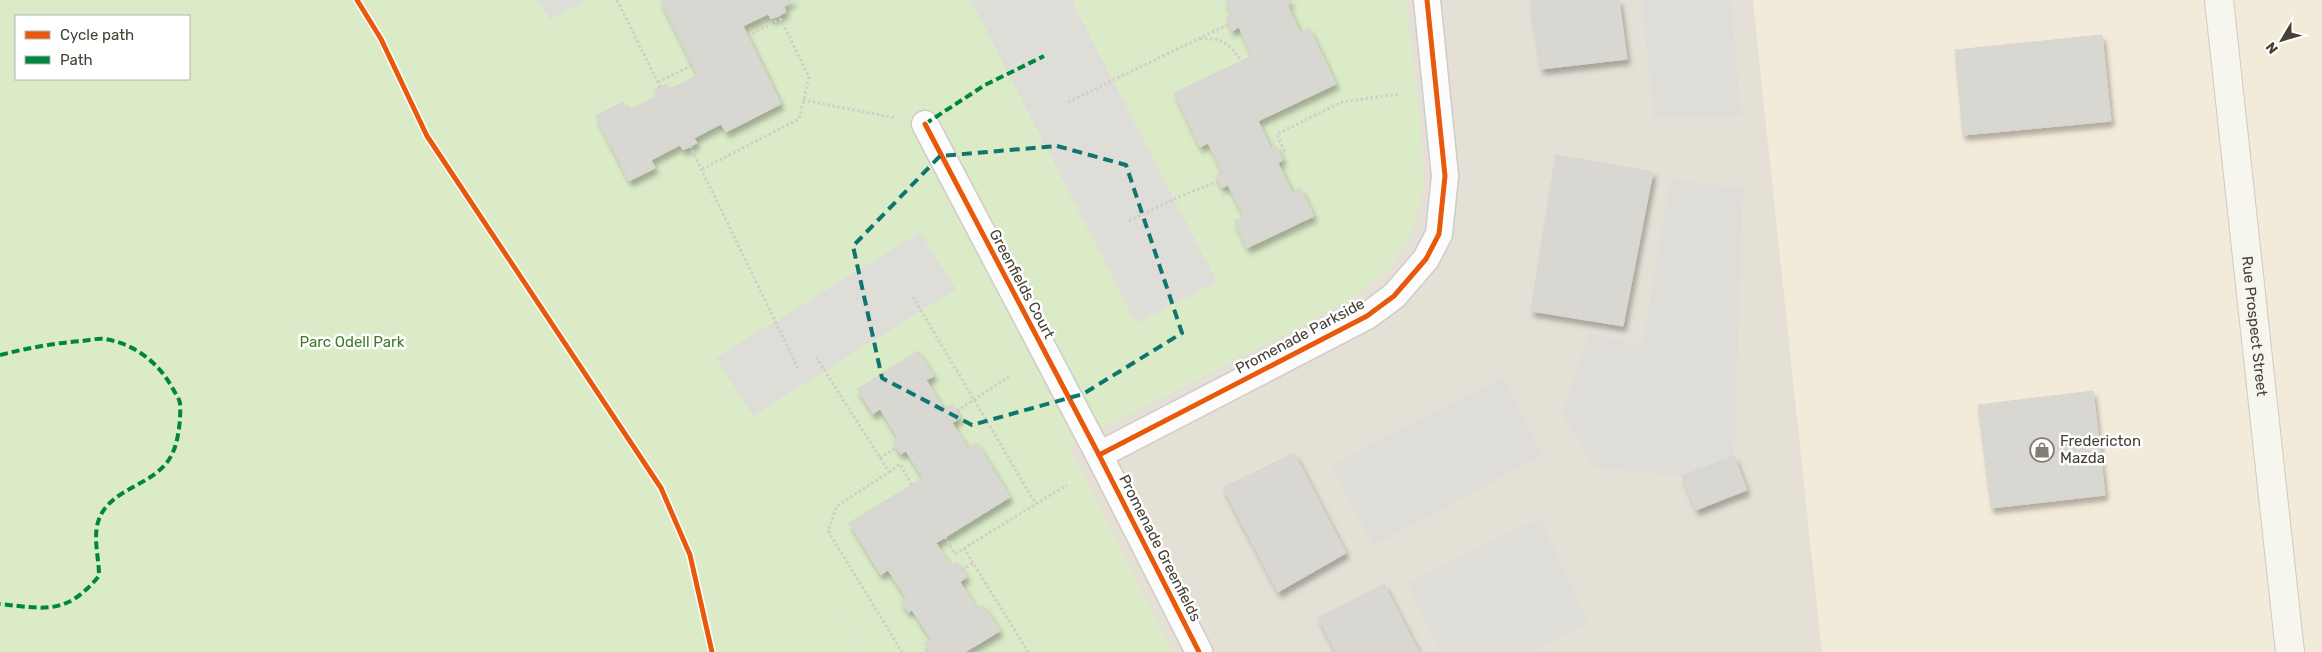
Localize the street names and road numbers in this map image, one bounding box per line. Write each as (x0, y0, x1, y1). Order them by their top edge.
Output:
street label: Greenfields Court (986, 226, 1058, 342)
street label: Rue Prospect Street (2238, 255, 2271, 397)
street label: Promenade Parkside (1232, 294, 1368, 378)
street label: Promenade Greenfields (1115, 472, 1205, 625)

